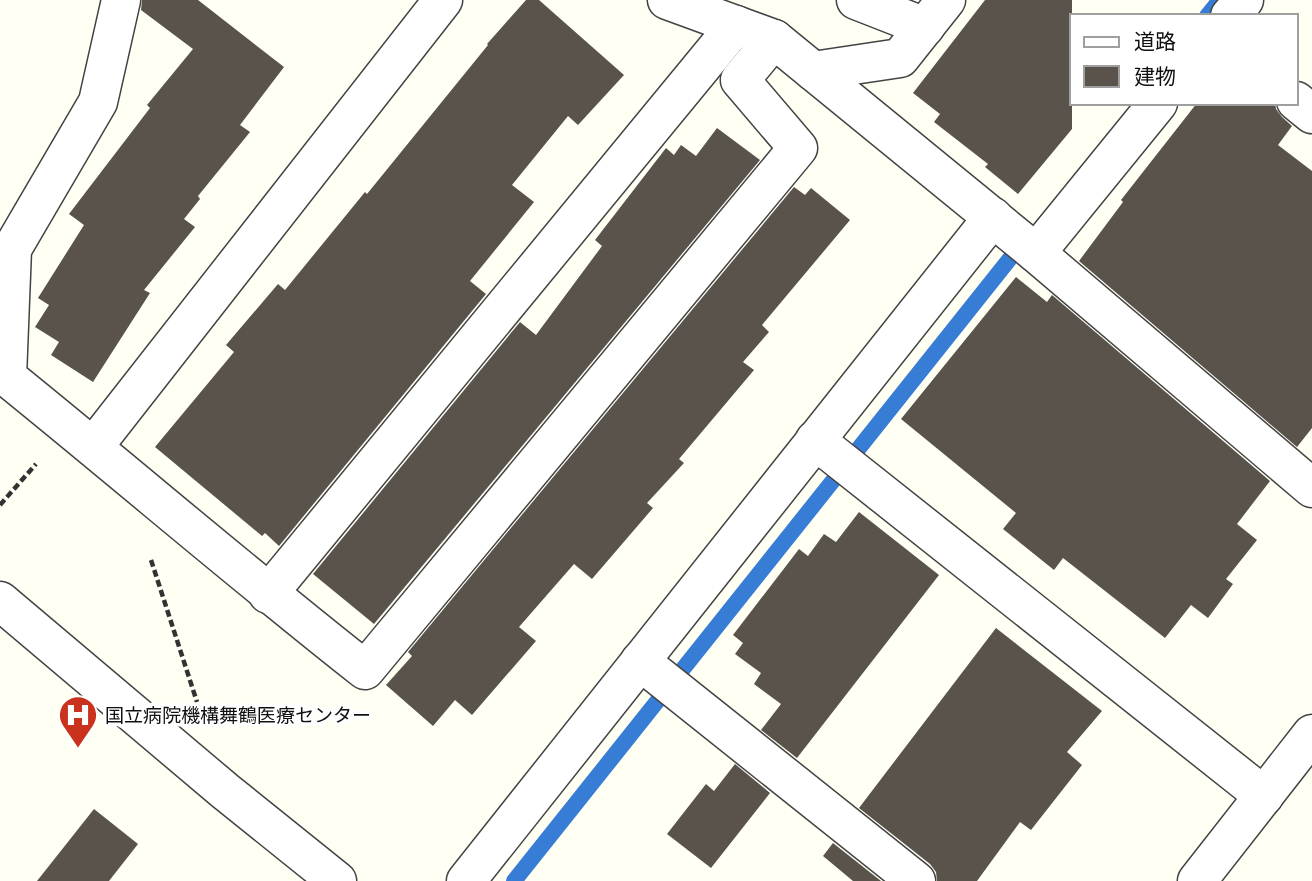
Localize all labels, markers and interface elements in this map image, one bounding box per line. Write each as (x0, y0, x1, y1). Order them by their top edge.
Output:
legend (1070, 14, 1298, 105)
text: 道路 (1134, 30, 1176, 54)
text: 建物 (1134, 65, 1176, 89)
hospital icon: 国立病院機構舞鶴医療センター (57, 694, 99, 749)
place label: 国立病院機構舞鶴医療センター (105, 705, 371, 726)

